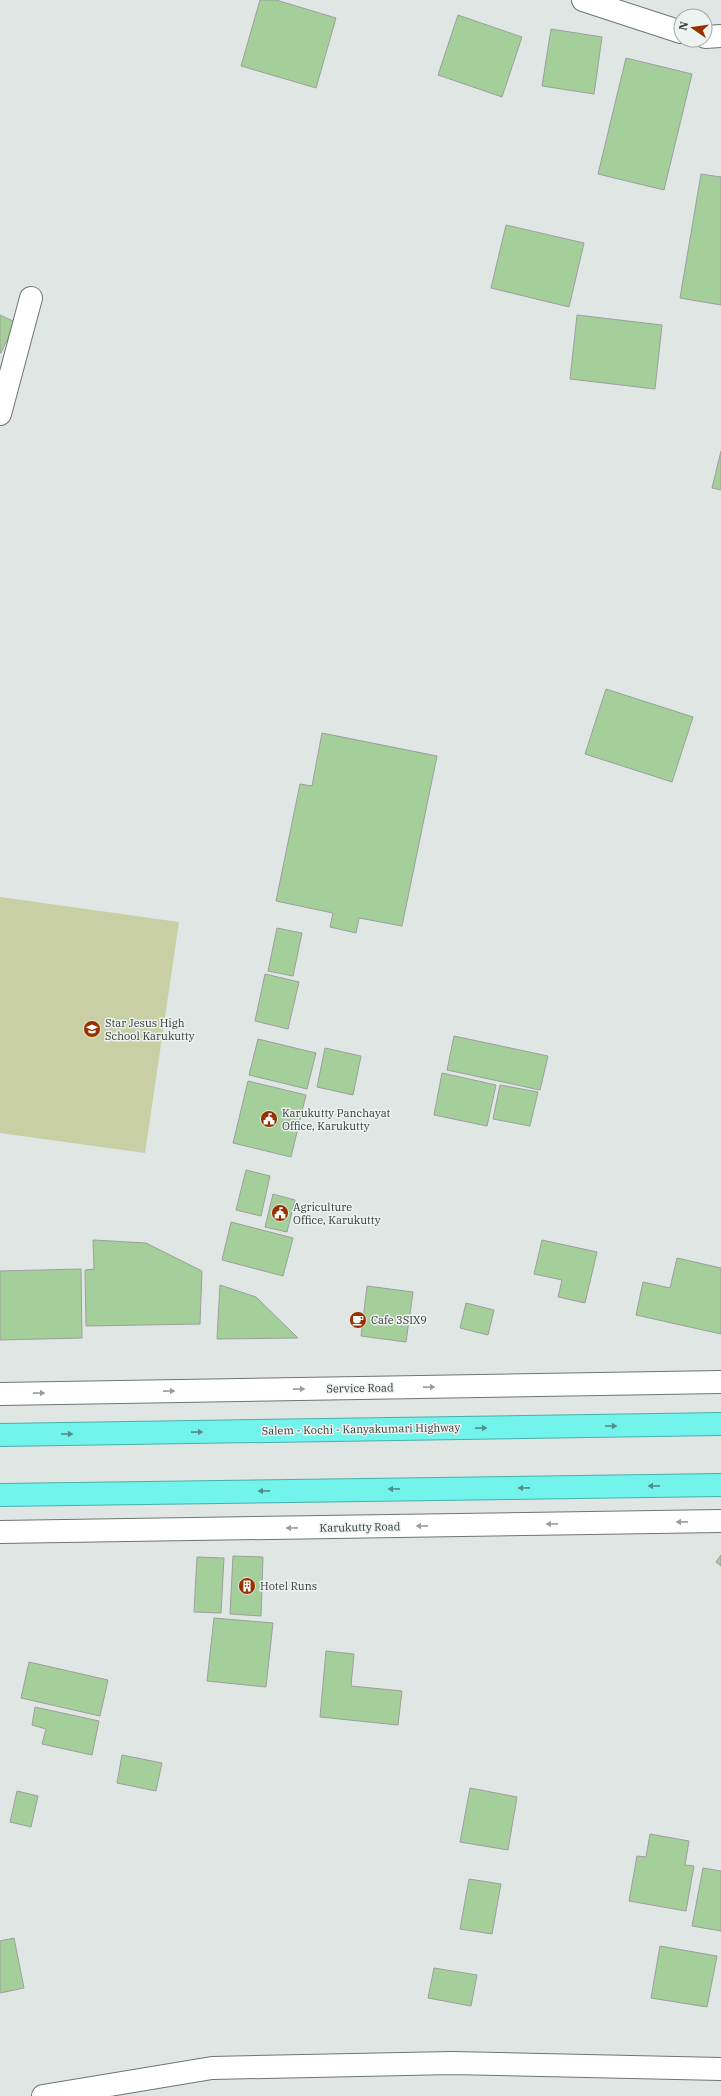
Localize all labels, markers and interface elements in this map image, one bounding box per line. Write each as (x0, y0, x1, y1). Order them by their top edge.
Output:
north arrow (673, 8, 713, 48)
text: N (675, 20, 691, 32)
place label: Star Jesus High School Karukutty (105, 1016, 195, 1043)
school or university icon: Star Jesus High School Karukutty (82, 1019, 102, 1039)
place label: Karukutty Panchayat Office, Karukutty (282, 1106, 391, 1133)
public building icon: Karukutty Panchayat Office, Karukutty (259, 1109, 279, 1129)
place label: Agriculture Office, Karukutty (293, 1200, 381, 1227)
public building icon: Agriculture Office, Karukutty (270, 1203, 290, 1223)
cafe icon: Cafe 3SIX9 (348, 1310, 368, 1330)
place label: Cafe 3SIX9 (371, 1313, 427, 1327)
street label: Service Road (326, 1380, 394, 1396)
one-way arrow (423, 1384, 436, 1390)
one-way arrow (293, 1386, 306, 1392)
one-way arrow (163, 1388, 176, 1394)
one-way arrow (33, 1390, 46, 1396)
street label: Salem - Kochi - Kanyakumari Highway (262, 1420, 461, 1438)
one-way arrow (605, 1423, 618, 1429)
one-way arrow (475, 1425, 488, 1431)
one-way arrow (191, 1429, 204, 1435)
one-way arrow (61, 1431, 74, 1437)
one-way arrow (647, 1483, 660, 1489)
one-way arrow (517, 1485, 530, 1491)
one-way arrow (387, 1486, 400, 1492)
one-way arrow (257, 1488, 270, 1494)
street label: Karukutty Road (319, 1519, 401, 1535)
one-way arrow (675, 1519, 688, 1525)
one-way arrow (545, 1521, 558, 1527)
one-way arrow (415, 1523, 428, 1529)
one-way arrow (286, 1524, 298, 1531)
building icon: Hotel Runs (237, 1576, 257, 1596)
place label: Hotel Runs (260, 1579, 317, 1593)

